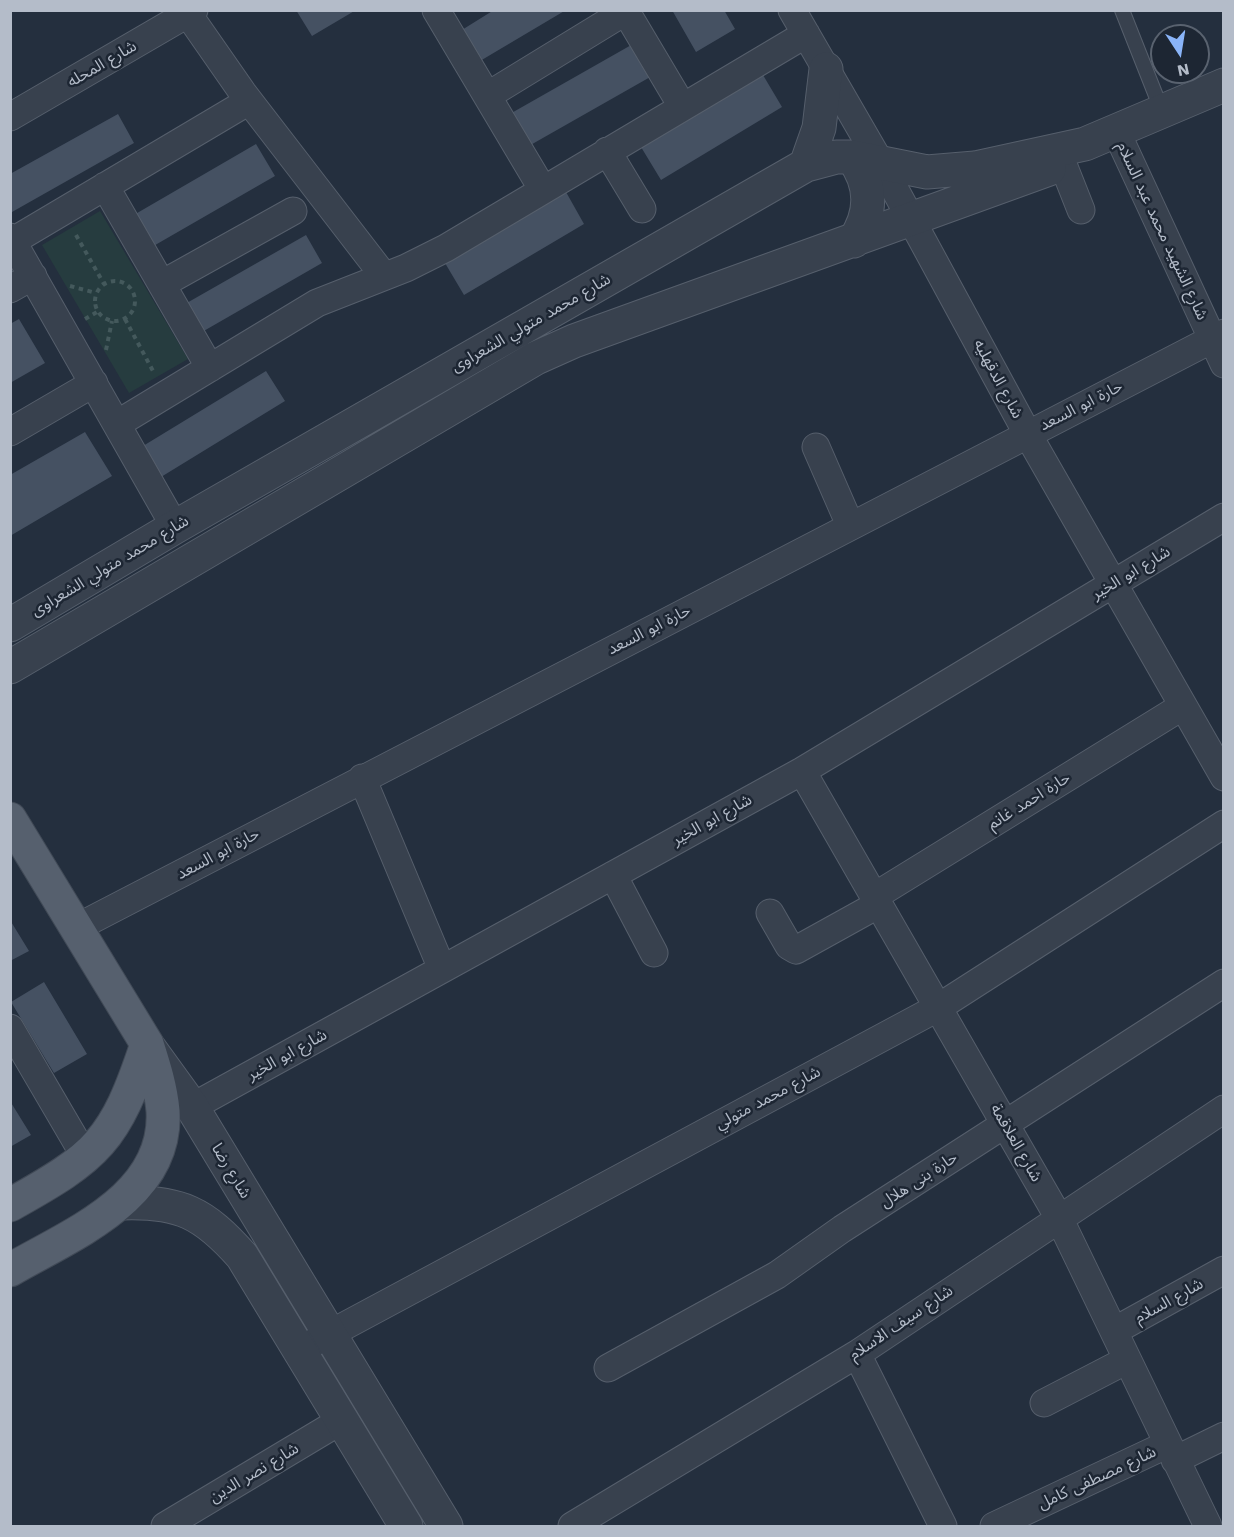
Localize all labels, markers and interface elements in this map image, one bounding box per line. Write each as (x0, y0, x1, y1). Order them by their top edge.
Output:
north arrow (1150, 24, 1210, 84)
street label: شارع المحله (64, 37, 140, 91)
text: N (1176, 60, 1191, 81)
street label: شارع الشهيد محمد عبد السلام (1112, 139, 1212, 323)
street label: شارع محمد متولي الشعراوى (448, 270, 614, 376)
street label: شارع الدقهليه (969, 336, 1027, 422)
street label: حارة ابو السعد (1036, 377, 1126, 435)
street label: شارع محمد متولي الشعراوى (28, 511, 192, 621)
street label: شارع ابو الخير (1088, 542, 1174, 604)
street label: حارة ابو السعد (604, 601, 694, 659)
street label: حارة احمد غانم (984, 768, 1074, 834)
street label: شارع ابو الخير (669, 790, 755, 850)
street label: حارة ابو السعد (173, 824, 263, 884)
street label: شارع ابو الخير (244, 1025, 330, 1085)
street label: شارع محمد متولي (712, 1062, 824, 1134)
street label: شارع العلاقمة (986, 1101, 1046, 1185)
street label: شارع رضا (207, 1140, 255, 1202)
street label: حارة بنى هلال (877, 1148, 961, 1212)
street label: شارع السلام (1131, 1274, 1207, 1328)
street label: شارع سيف الاسلام (845, 1281, 957, 1365)
street label: شارع نصر الدين (206, 1439, 302, 1507)
street label: شارع مصطفى كامل (1035, 1442, 1159, 1514)

